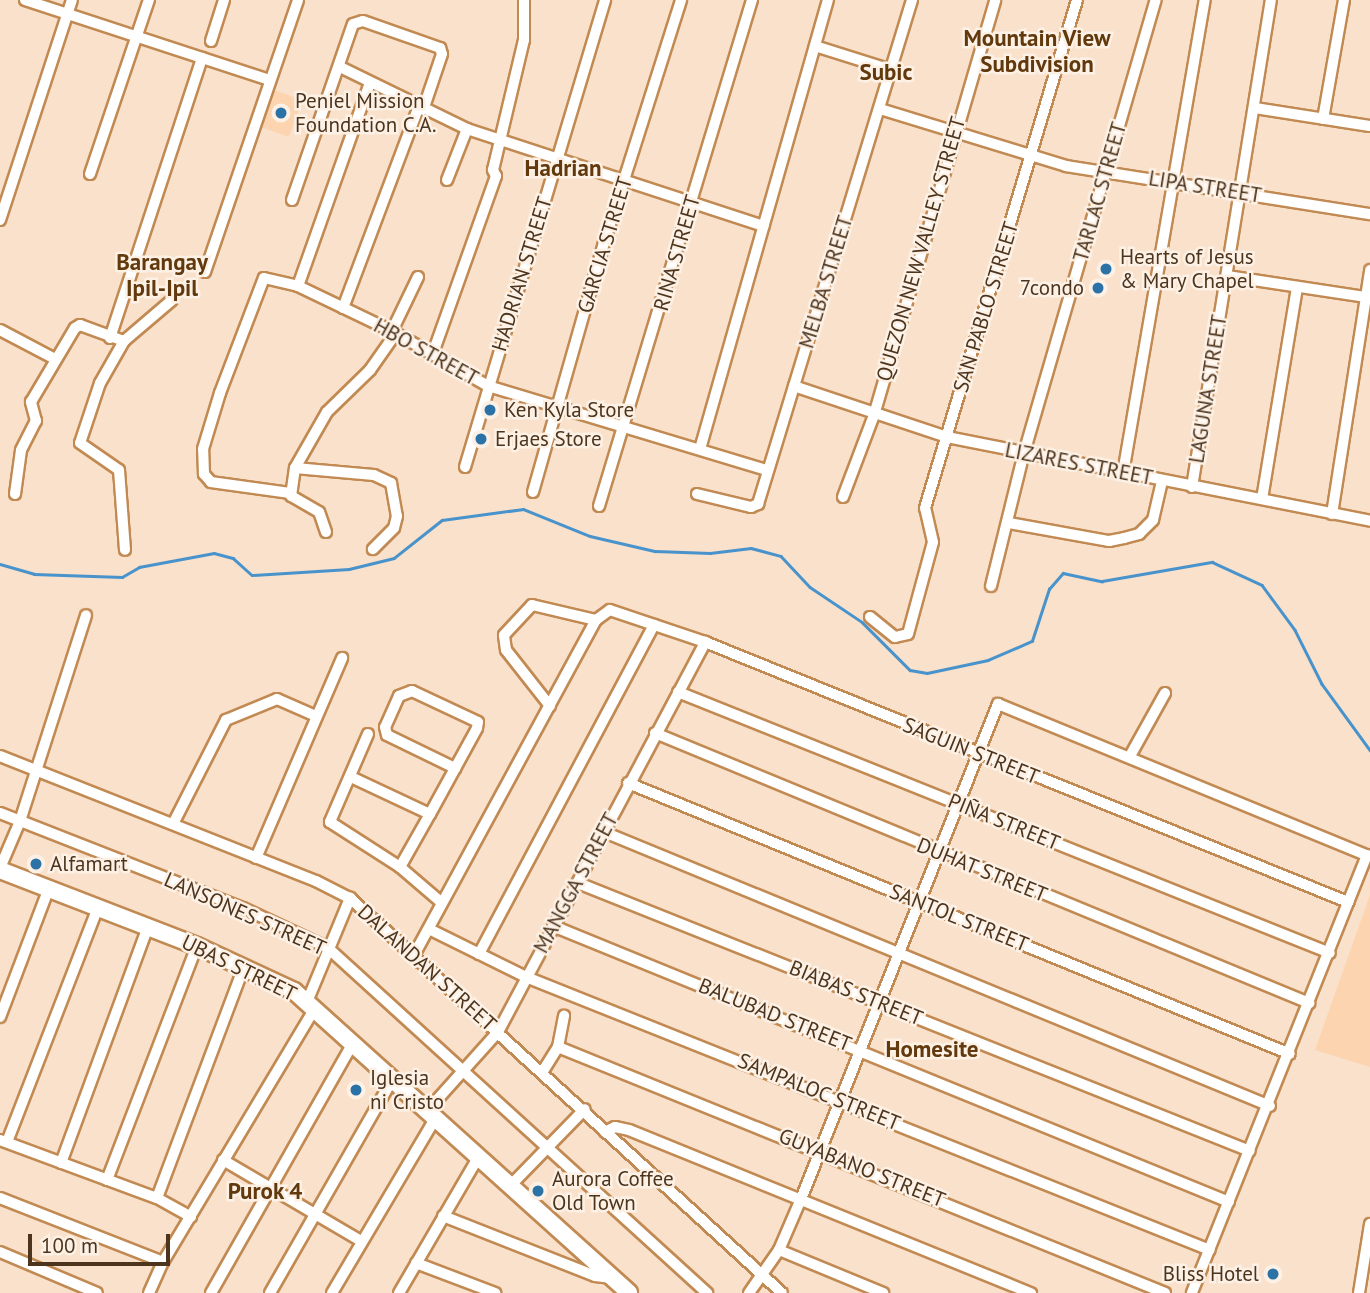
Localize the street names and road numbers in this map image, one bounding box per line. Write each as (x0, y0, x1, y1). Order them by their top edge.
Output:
street label: QUEZON NEW VALLEY STREET (871, 113, 971, 385)
street label: TARLAC STREET (1068, 119, 1132, 265)
street label: LIPA STREET (1146, 166, 1264, 208)
street label: GARCIA STREET (572, 173, 638, 317)
street label: RINA STREET (648, 192, 706, 314)
street label: HADRIAN STREET (487, 194, 557, 354)
street label: MELBA STREET (794, 212, 858, 352)
street label: SAN PABLO STREET (948, 219, 1024, 395)
street label: HBO STREET (369, 313, 483, 391)
street label: LAGUNA STREET (1184, 313, 1232, 465)
street label: LIZARES STREET (1003, 437, 1155, 491)
street label: SAGUIN STREET (899, 712, 1043, 790)
street label: PIÑA STREET (944, 788, 1064, 856)
street label: MANGGA STREET (528, 808, 624, 958)
street label: DUHAT STREET (913, 832, 1051, 908)
street label: LANSONES STREET (160, 867, 330, 961)
street label: SANTOL STREET (885, 879, 1033, 957)
street label: DALANDAN STREET (353, 899, 501, 1037)
street label: UBAS STREET (178, 929, 300, 1007)
street label: BIABAS STREET (786, 955, 926, 1031)
street label: BALUBAD STREET (695, 973, 855, 1057)
street label: SAMPALOC STREET (734, 1048, 904, 1136)
street label: GUYABANO STREET (775, 1123, 949, 1213)

